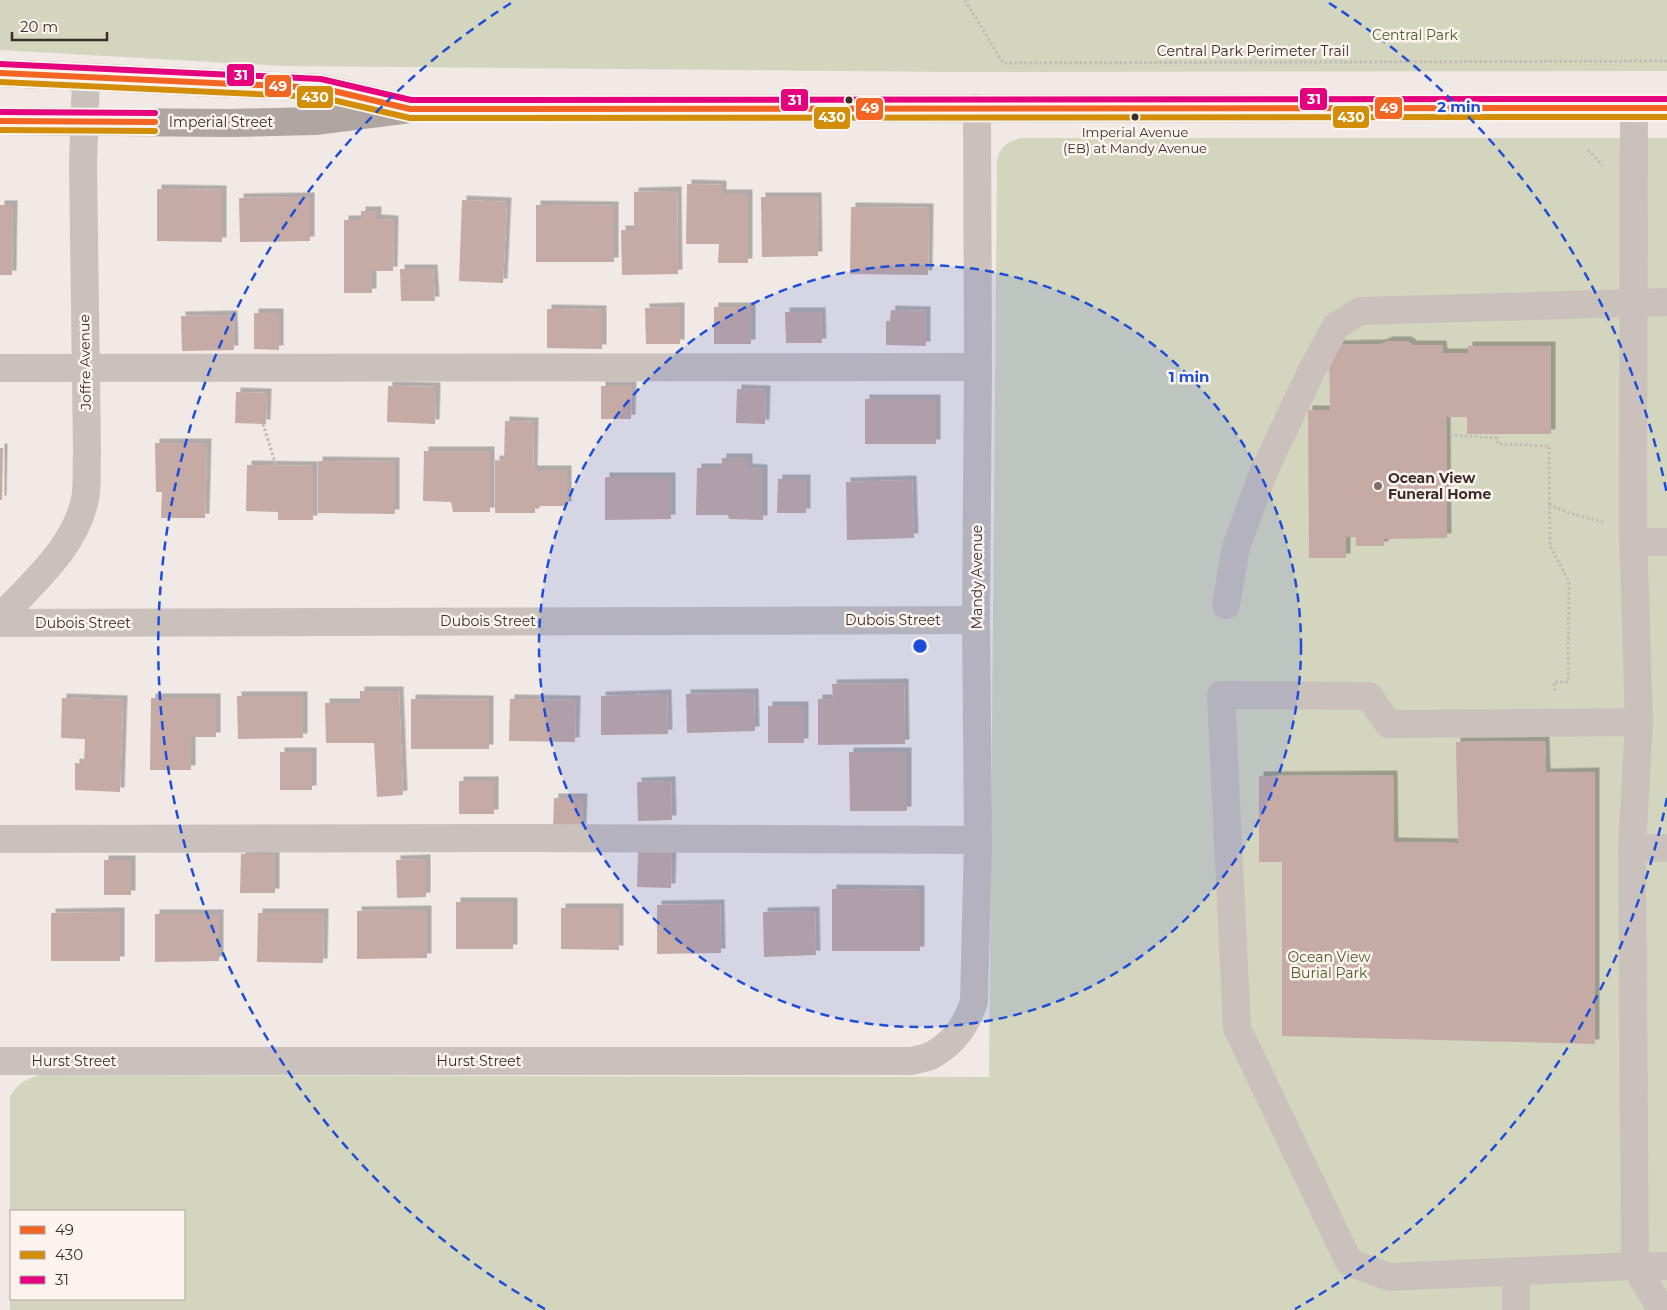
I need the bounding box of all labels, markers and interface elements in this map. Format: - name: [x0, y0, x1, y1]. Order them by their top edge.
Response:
- scale bar: [12, 10, 108, 42]
- text: 20 m: [20, 17, 58, 36]
- park label: Central Park: [1372, 26, 1459, 44]
- street label: Central Park Perimeter Trail: [1157, 42, 1349, 60]
- line badge: 31: [226, 63, 255, 87]
- text: 31: [233, 66, 248, 84]
- line badge: 49: [264, 74, 292, 98]
- text: 49: [269, 77, 287, 95]
- line badge: 430: [296, 85, 334, 109]
- line badge: 31: [1299, 87, 1328, 111]
- text: 430: [301, 88, 329, 106]
- line badge: 31: [780, 88, 809, 112]
- text: 31: [1306, 90, 1321, 108]
- text: 31: [787, 91, 802, 109]
- unlabelled marker: [844, 95, 854, 105]
- line badge: 49: [1374, 96, 1403, 120]
- line badge: 49: [855, 97, 884, 121]
- text: 2 min: [1437, 97, 1481, 116]
- text: 49: [861, 99, 879, 117]
- text: 49: [1380, 99, 1398, 117]
- line badge: 430: [1332, 105, 1370, 129]
- line badge: 430: [813, 106, 851, 130]
- text: 430: [818, 108, 846, 126]
- text: 430: [1337, 108, 1365, 126]
- marker: Imperial Avenue (EB) at Mandy Avenue: [1130, 112, 1140, 122]
- street label: Imperial Street: [169, 113, 273, 131]
- place label: Imperial Avenue (EB) at Mandy Avenue: [1063, 124, 1207, 156]
- street label: Joffre Avenue: [75, 314, 95, 411]
- text: 1 min: [1169, 367, 1209, 386]
- place label: Ocean View Funeral Home: [1388, 469, 1491, 503]
- marker: Ocean View Funeral Home: [1372, 480, 1384, 492]
- street label: Mandy Avenue: [968, 525, 986, 629]
- street label: Dubois Street: [845, 611, 941, 629]
- street label: Dubois Street: [440, 612, 536, 630]
- street label: Dubois Street: [35, 614, 131, 632]
- centre of rings: [911, 637, 929, 655]
- park label: Ocean View Burial Park: [1287, 948, 1371, 982]
- street label: Hurst Street: [32, 1052, 117, 1070]
- street label: Hurst Street: [437, 1052, 522, 1070]
- legend: [10, 1210, 185, 1300]
- text: 49: [55, 1220, 74, 1239]
- text: 430: [55, 1245, 83, 1264]
- text: 31: [55, 1270, 69, 1289]

